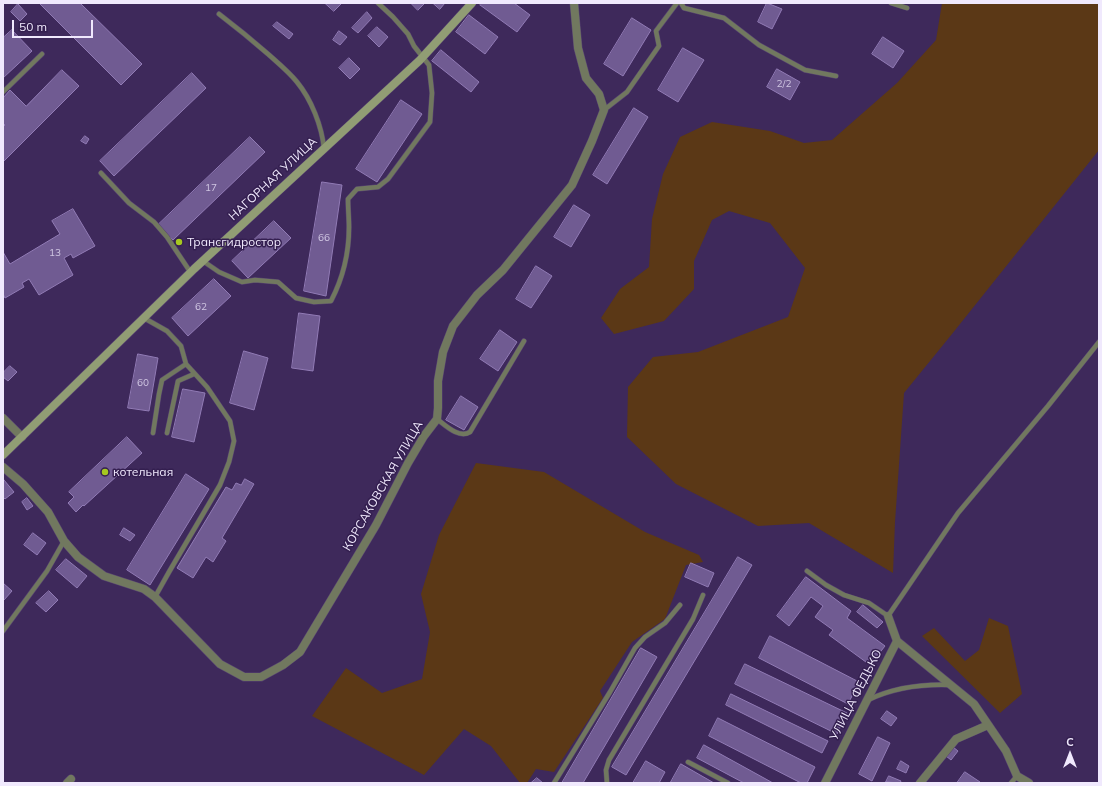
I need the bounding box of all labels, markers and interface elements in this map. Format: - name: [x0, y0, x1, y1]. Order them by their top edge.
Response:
- scale bar: [14, 12, 95, 38]
- text: 50 m: [19, 19, 47, 34]
- house number: 2/2: [777, 78, 791, 90]
- street label: НАГОРНАЯ УЛИЦА: [226, 134, 320, 224]
- house number: 17: [205, 182, 217, 194]
- house number: 66: [318, 232, 330, 244]
- place label: Трансгидростор: [187, 235, 281, 249]
- marker: Трансгидростор: [174, 237, 184, 247]
- house number: 13: [49, 247, 61, 259]
- house number: 62: [195, 301, 207, 313]
- house number: 60: [137, 377, 149, 389]
- street label: КОРСАКОВСКАЯ УЛИЦА: [340, 419, 426, 553]
- place label: котельная: [113, 465, 173, 479]
- marker: котельная: [100, 467, 110, 477]
- street label: УЛИЦА ФЕДЬКО: [827, 647, 885, 743]
- north arrow: [1050, 734, 1090, 774]
- text: С: [1066, 735, 1074, 749]

